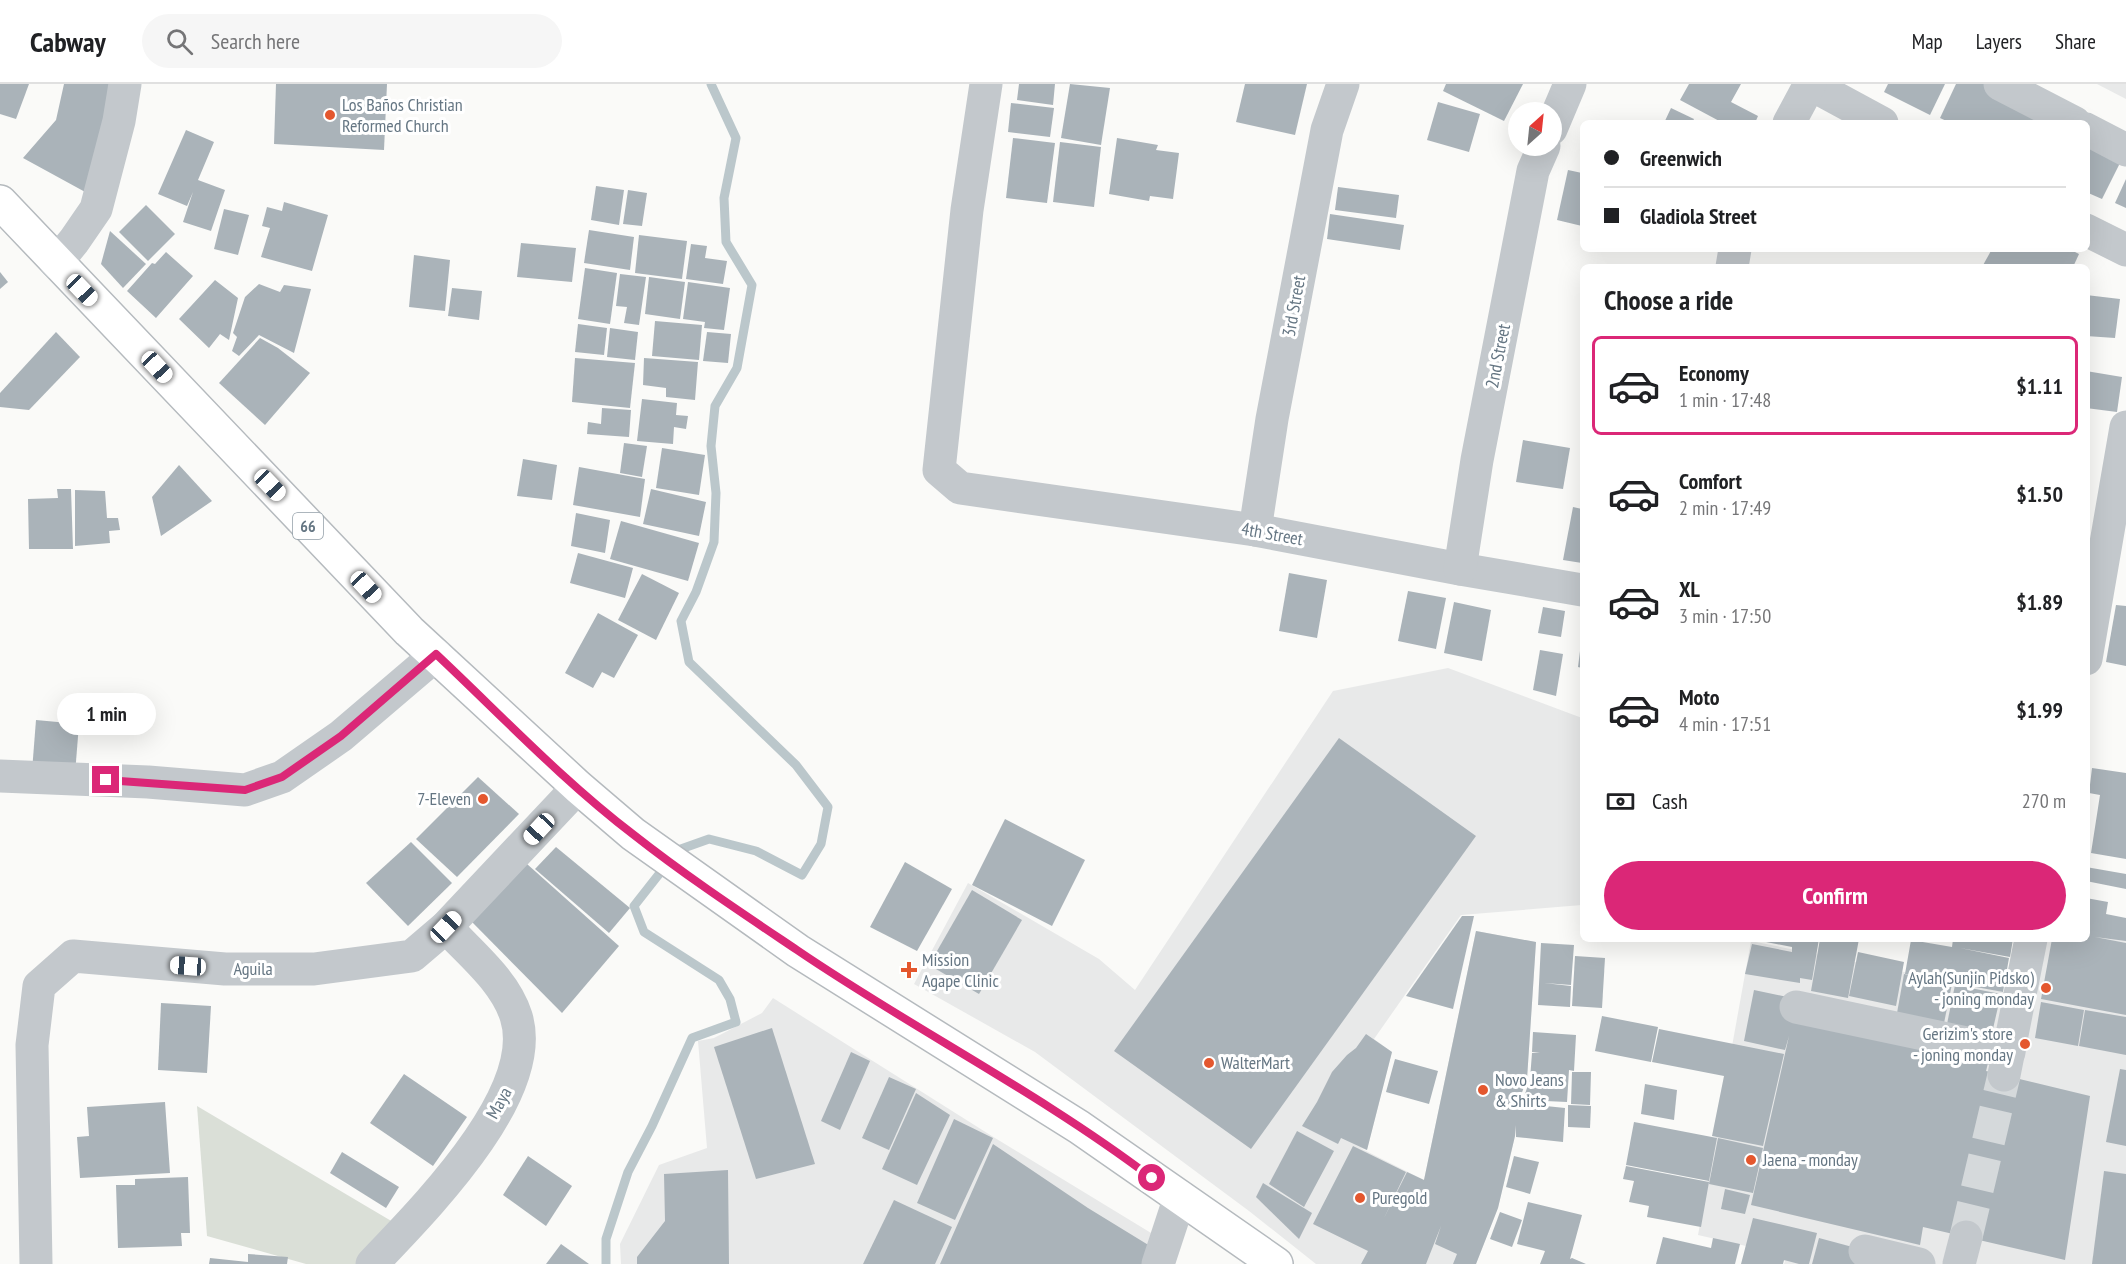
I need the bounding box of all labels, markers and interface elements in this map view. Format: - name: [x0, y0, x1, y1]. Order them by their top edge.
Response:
- search box: [142, 14, 562, 68]
- text: Cabway: [30, 23, 106, 60]
- icon: search: [163, 25, 196, 58]
- text: Search here: [211, 27, 300, 55]
- text: Map: [1912, 28, 1943, 55]
- text: Layers: [1976, 28, 2022, 55]
- text: Share: [2055, 28, 2096, 55]
- place label: Los Baños Christian Reformed Church: [342, 93, 463, 137]
- north arrow: [1508, 102, 1562, 156]
- map controls: [1508, 102, 1562, 156]
- marker: Los Baños Christian Reformed Church: [323, 108, 337, 122]
- text: Greenwich: [1640, 144, 1722, 172]
- text: Gladiola Street: [1640, 202, 1757, 230]
- car: [63, 271, 101, 309]
- street label: 3rd Street: [1277, 273, 1310, 338]
- text: Choose a ride: [1604, 283, 1733, 317]
- street label: 2nd Street: [1480, 322, 1515, 390]
- car: [138, 348, 176, 386]
- icon: car: [1607, 359, 1661, 413]
- text: Economy: [1679, 359, 1749, 387]
- text: $1.11: [2016, 372, 2063, 400]
- text: 1 min · 17:48: [1679, 387, 1771, 413]
- car: [251, 466, 289, 504]
- icon: car: [1607, 467, 1661, 521]
- text: Comfort: [1679, 467, 1742, 495]
- text: $1.50: [2016, 480, 2063, 508]
- text: 2 min · 17:49: [1679, 495, 1771, 521]
- road number: 66: [293, 513, 323, 539]
- street label: 4th Street: [1240, 517, 1305, 550]
- car: [347, 568, 385, 606]
- icon: car: [1607, 575, 1661, 629]
- text: XL: [1679, 575, 1700, 603]
- text: $1.89: [2016, 588, 2063, 616]
- text: 3 min · 17:50: [1679, 603, 1771, 629]
- icon: car: [1607, 683, 1661, 737]
- text: Moto: [1679, 683, 1720, 711]
- callout: 1 min: [57, 693, 156, 735]
- text: $1.99: [2016, 696, 2063, 724]
- text: 1 min: [86, 701, 127, 727]
- text: 4 min · 17:51: [1679, 711, 1771, 737]
- route end: [92, 766, 119, 793]
- icon: cash: [1604, 785, 1637, 818]
- place label: 7-Eleven: [417, 787, 471, 810]
- text: Cash: [1652, 787, 1688, 815]
- text: 270 m: [2022, 788, 2066, 814]
- marker: 7-Eleven: [476, 792, 490, 806]
- car: [520, 810, 558, 848]
- button: Confirm: [1604, 861, 2066, 930]
- car: [427, 908, 465, 946]
- place label: Mission Agape Clinic: [922, 948, 1000, 992]
- car: [169, 956, 207, 976]
- street label: Aguila: [233, 957, 273, 980]
- marker: Mission Agape Clinic: [900, 961, 918, 979]
- place label: Aylah(Sunjin Pidsko) - joning monday: [1908, 966, 2035, 1010]
- marker: Aylah(Sunjin Pidsko) - joning monday: [2039, 981, 2053, 995]
- place label: Gerizim's store - joning monday: [1913, 1022, 2013, 1066]
- marker: Gerizim's store - joning monday: [2018, 1037, 2032, 1051]
- place label: WalterMart: [1221, 1051, 1290, 1074]
- marker: WalterMart: [1202, 1056, 1216, 1070]
- place label: Novo Jeans & Shirts: [1495, 1068, 1564, 1112]
- street label: Maya: [481, 1083, 517, 1123]
- marker: Novo Jeans & Shirts: [1476, 1083, 1490, 1097]
- place label: Jaena - monday: [1762, 1148, 1858, 1171]
- marker: Jaena - monday: [1744, 1153, 1758, 1167]
- route start: [1138, 1164, 1165, 1191]
- place label: Puregold: [1372, 1186, 1427, 1209]
- marker: Puregold: [1353, 1191, 1367, 1205]

